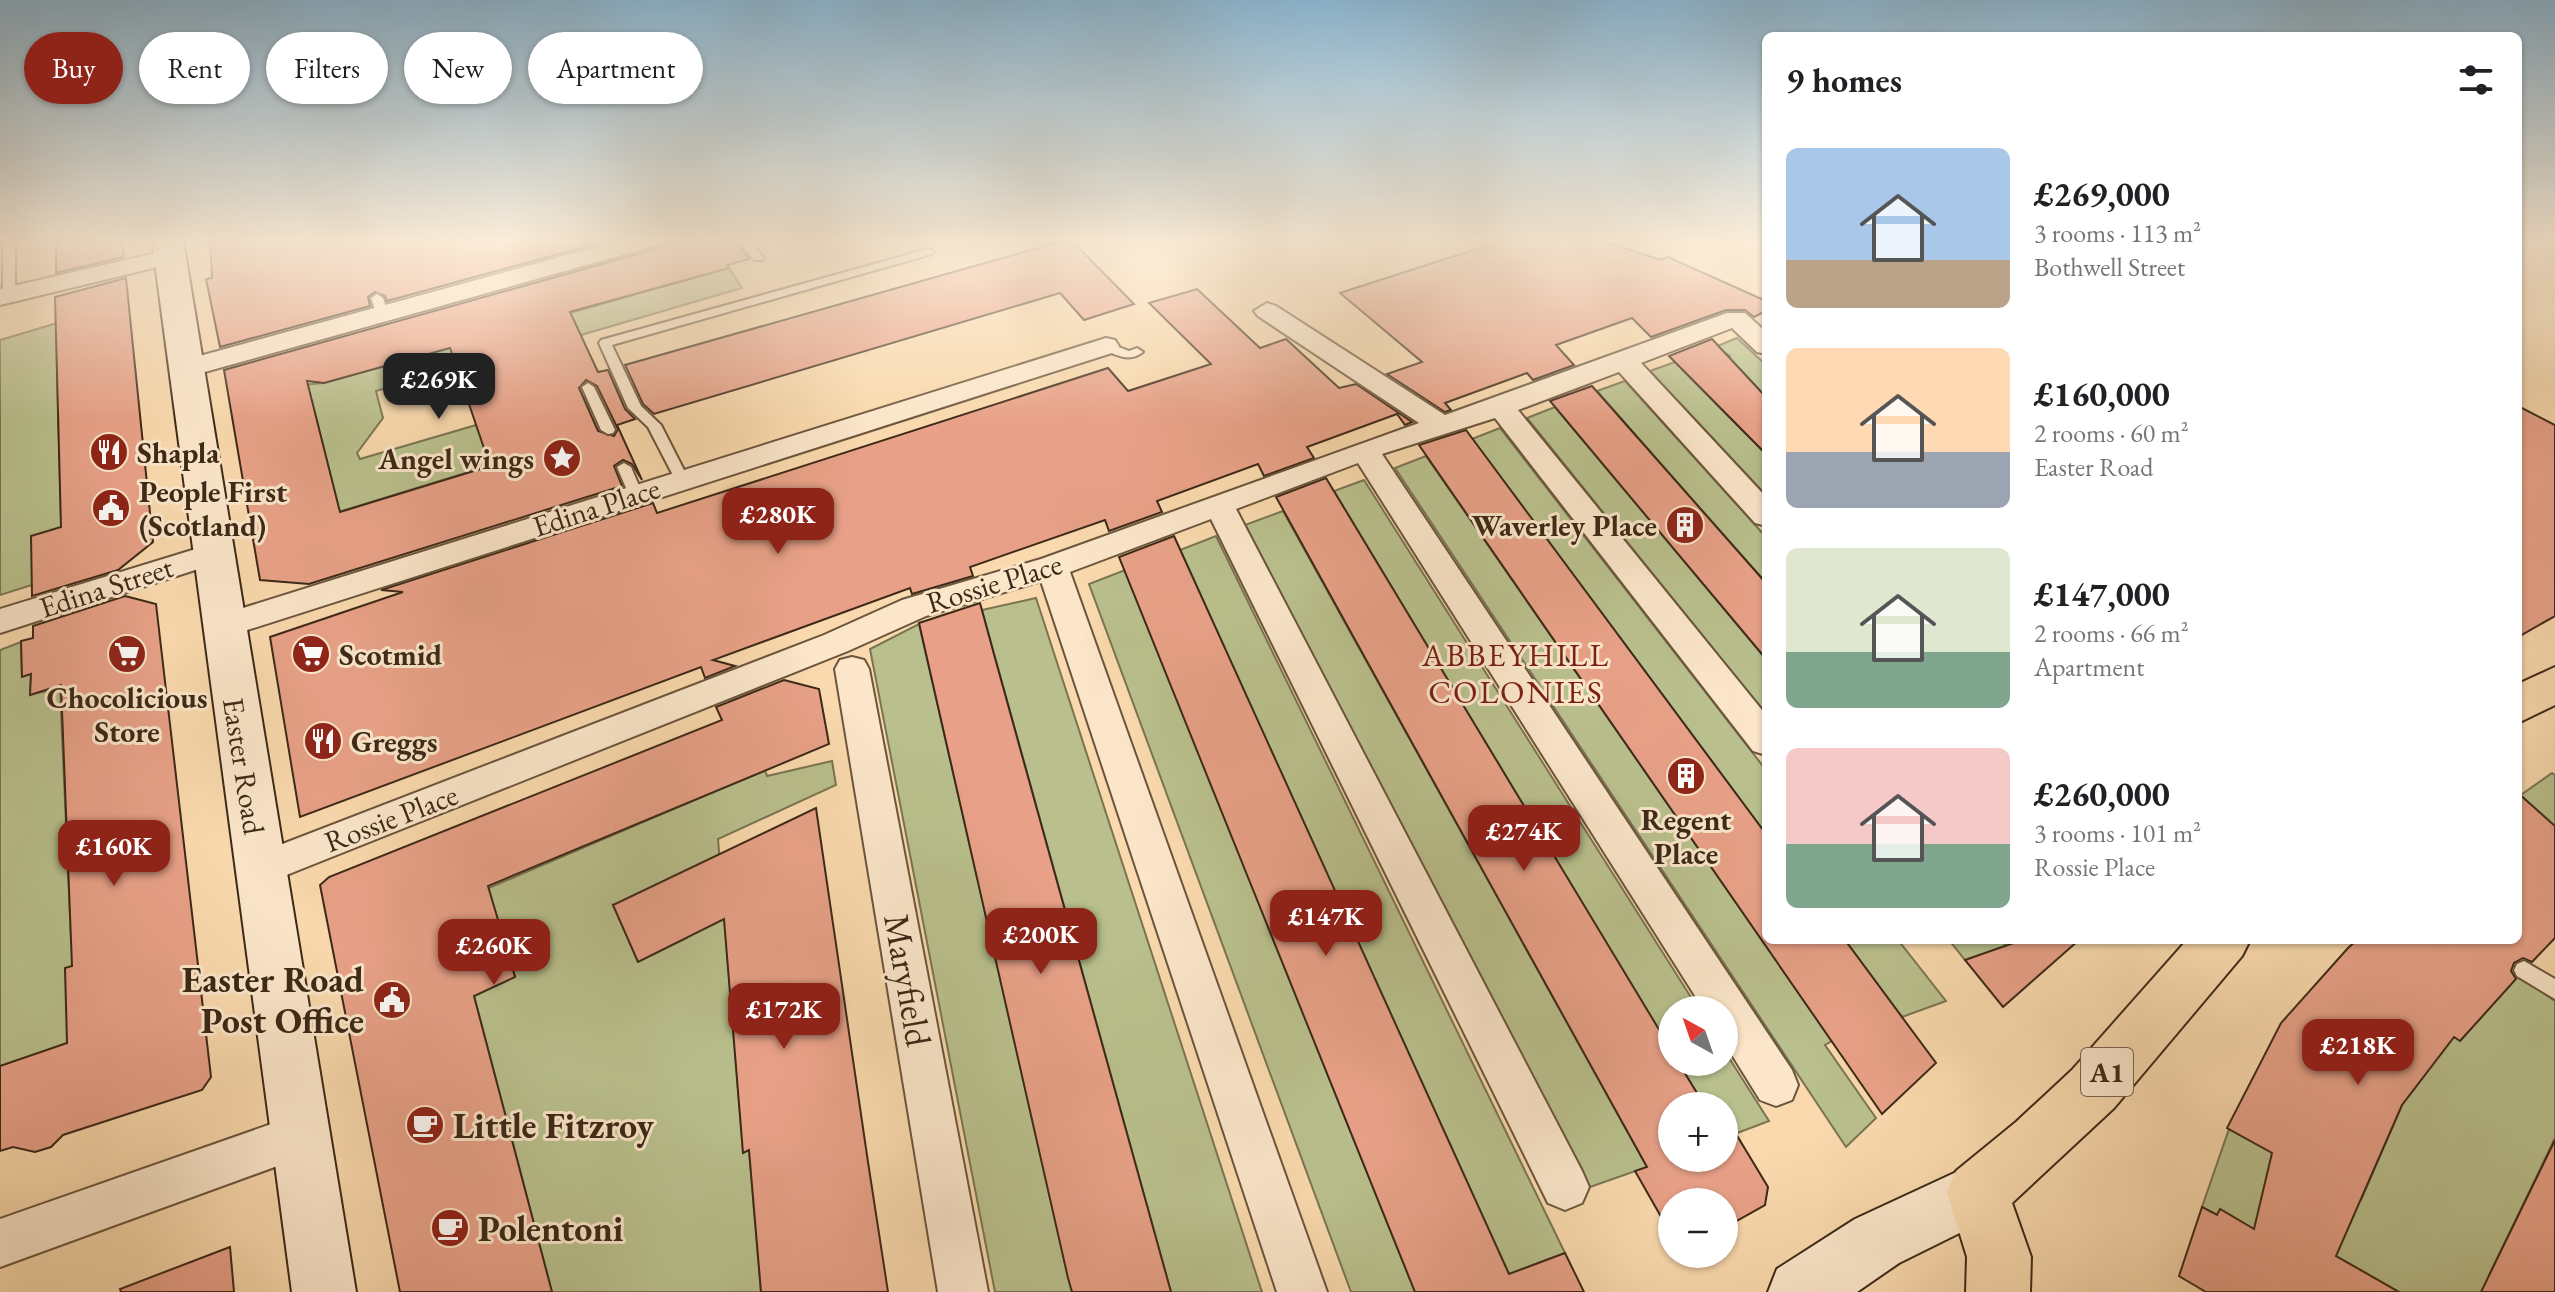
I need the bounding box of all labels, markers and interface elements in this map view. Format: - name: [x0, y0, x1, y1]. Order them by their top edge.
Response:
- chip: Buy: [24, 32, 123, 104]
- chip: Rent: [139, 32, 250, 104]
- chip: Filters: [266, 32, 388, 104]
- chip: New: [404, 32, 512, 104]
- chip: Apartment: [528, 32, 703, 104]
- text: 9 homes: [1786, 58, 1902, 102]
- icon: filters: [2454, 58, 2498, 102]
- text: £269,000: [2034, 172, 2170, 216]
- icon: home: [1850, 180, 1946, 276]
- text: 3 rooms · 113 m²: [2034, 216, 2201, 250]
- text: Bothwell Street: [2034, 250, 2185, 284]
- pin: £269K: [383, 353, 495, 421]
- text: £269K: [401, 362, 477, 396]
- text: £160,000: [2034, 372, 2170, 416]
- icon: home: [1850, 380, 1946, 476]
- text: 2 rooms · 60 m²: [2034, 416, 2189, 450]
- restaurant icon: Shapla: [88, 431, 130, 473]
- place label: Shapla: [137, 433, 220, 472]
- place icon: Angel wings: [541, 437, 583, 479]
- place label: Angel wings: [377, 439, 534, 478]
- text: Easter Road: [2034, 450, 2153, 484]
- street label: Edina Place: [527, 468, 665, 546]
- place label: People First (Scotland): [139, 472, 288, 545]
- public building icon: People First (Scotland): [90, 487, 132, 529]
- pin: £280K: [722, 488, 834, 556]
- text: £280K: [740, 497, 816, 531]
- building icon: Waverley Place: [1664, 504, 1706, 546]
- place label: Waverley Place: [1472, 506, 1657, 545]
- street label: Rossie Place: [921, 544, 1067, 622]
- street label: Edina Street: [34, 547, 178, 627]
- text: £147,000: [2034, 572, 2170, 616]
- icon: home: [1850, 580, 1946, 676]
- text: 2 rooms · 66 m²: [2034, 616, 2189, 650]
- supermarket icon: Chocolicious Store: [106, 633, 148, 675]
- supermarket icon: Scotmid: [290, 633, 332, 675]
- district label: ABBEYHILL COLONIES: [1421, 634, 1610, 713]
- place label: Scotmid: [339, 635, 443, 674]
- text: Apartment: [2034, 650, 2144, 684]
- place label: Chocolicious Store: [47, 678, 208, 751]
- street label: Easter Road: [214, 695, 274, 838]
- restaurant icon: Greggs: [302, 720, 344, 762]
- place label: Greggs: [351, 722, 438, 761]
- building icon: Regent Place: [1665, 755, 1707, 797]
- text: £260,000: [2034, 772, 2170, 816]
- street label: Rossie Place: [319, 775, 463, 861]
- icon: home: [1850, 780, 1946, 876]
- place label: Regent Place: [1641, 800, 1732, 873]
- pin: £274K: [1468, 805, 1580, 873]
- text: £274K: [1486, 814, 1562, 848]
- text: 3 rooms · 101 m²: [2034, 816, 2201, 850]
- pin: £160K: [58, 820, 170, 888]
- text: £160K: [76, 829, 152, 863]
- text: Rossie Place: [2034, 850, 2155, 884]
- pin: £147K: [1270, 890, 1382, 958]
- text: £147K: [1288, 899, 1364, 933]
- pin: £200K: [985, 908, 1097, 976]
- street label: Maryfield: [873, 910, 943, 1051]
- text: £200K: [1003, 917, 1079, 951]
- pin: £260K: [438, 919, 550, 987]
- text: £260K: [456, 928, 532, 962]
- place label: Easter Road Post Office: [182, 956, 364, 1044]
- public building icon: Easter Road Post Office: [371, 979, 413, 1021]
- pin: £172K: [728, 983, 840, 1051]
- text: £172K: [746, 992, 822, 1026]
- north arrow: [1658, 996, 1738, 1076]
- map controls: [1658, 996, 1738, 1268]
- pin: £218K: [2302, 1019, 2414, 1087]
- text: £218K: [2320, 1028, 2396, 1062]
- road number: A1: [2081, 1048, 2133, 1096]
- button: +: [1658, 1092, 1738, 1172]
- place label: Little Fitzroy: [453, 1102, 654, 1149]
- cafe icon: Little Fitzroy: [404, 1104, 446, 1146]
- button: −: [1658, 1188, 1738, 1268]
- place label: Polentoni: [478, 1205, 624, 1252]
- cafe icon: Polentoni: [429, 1207, 471, 1249]

